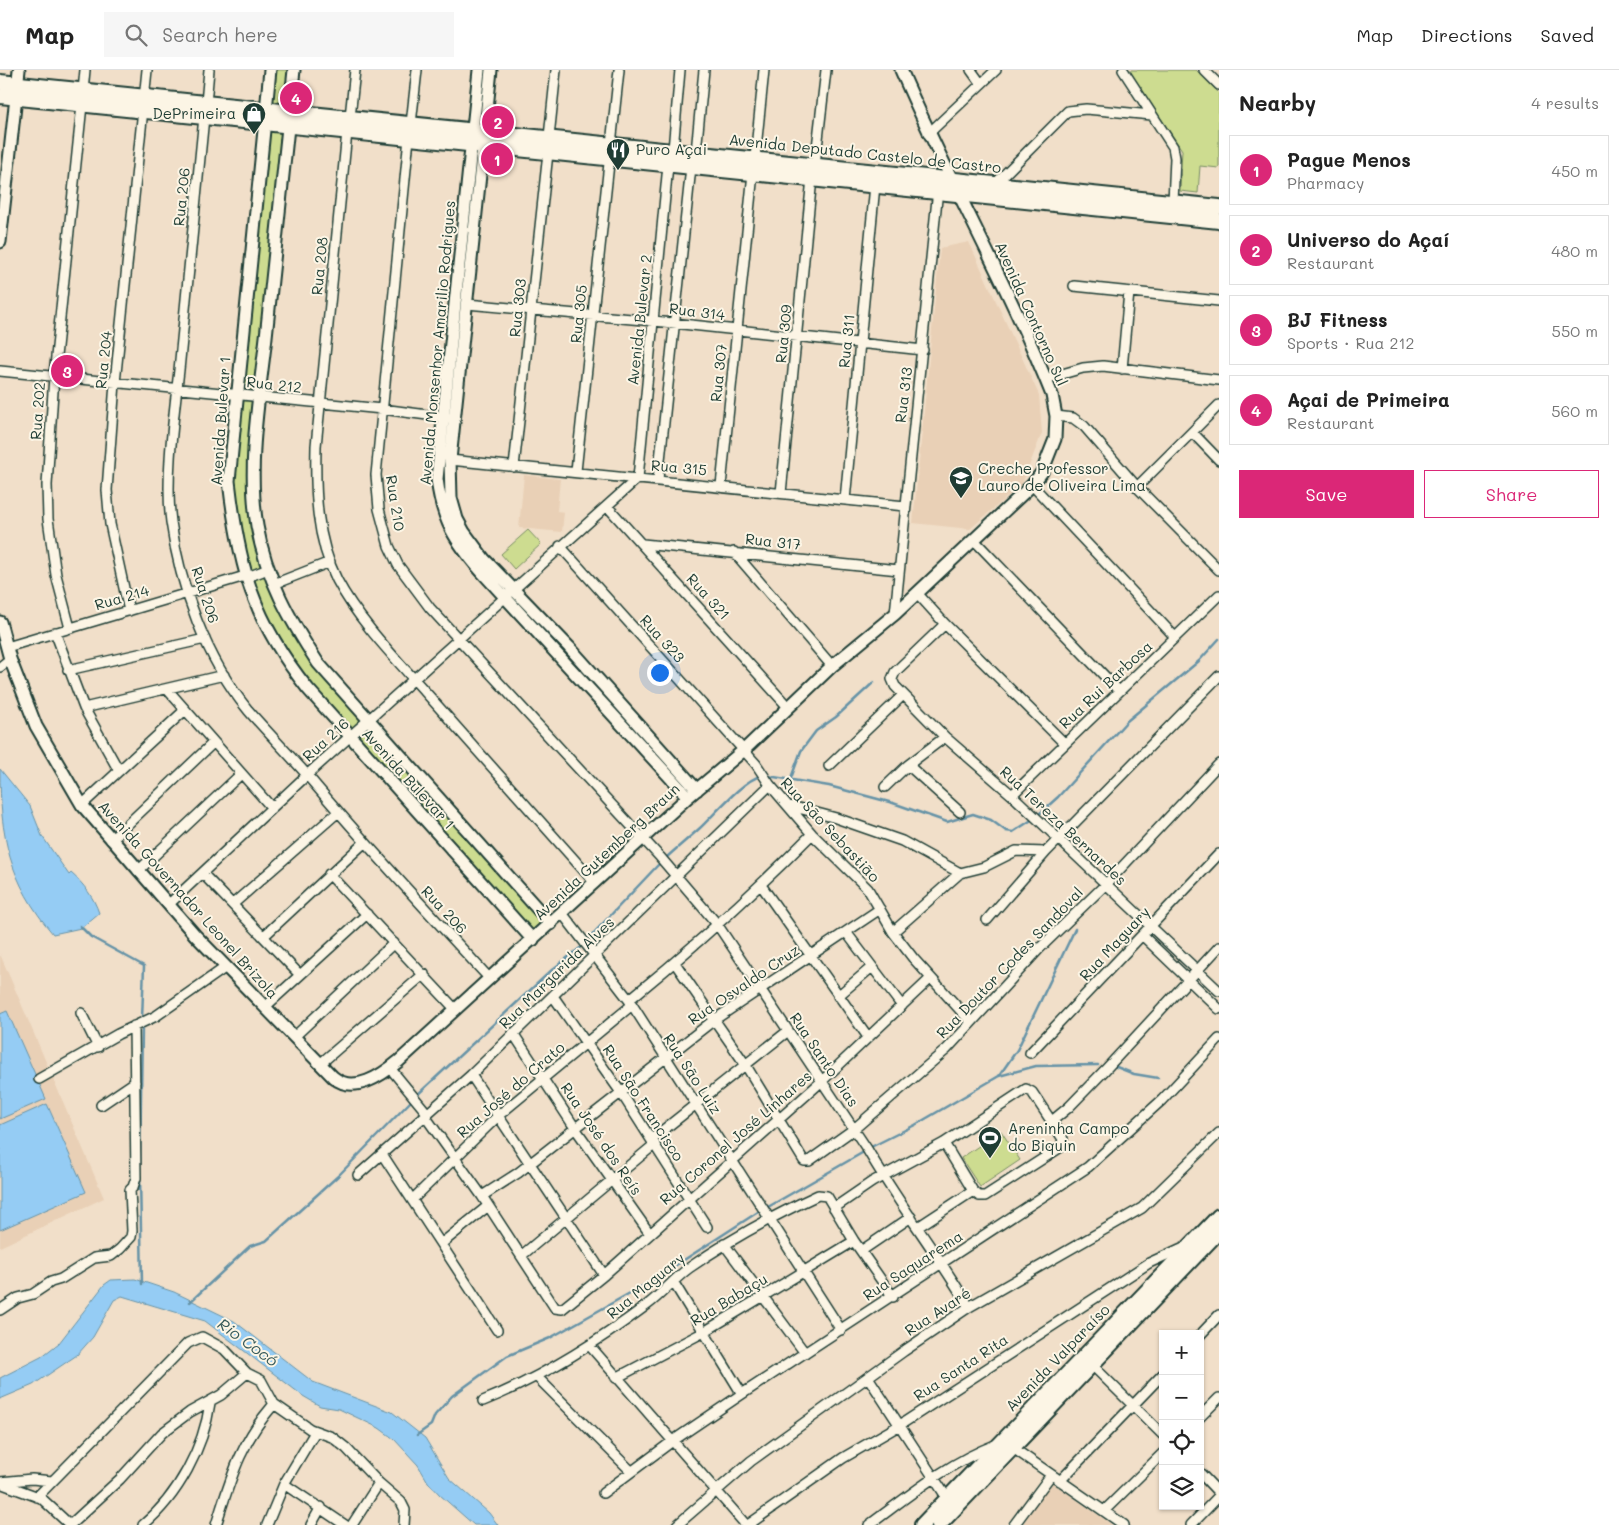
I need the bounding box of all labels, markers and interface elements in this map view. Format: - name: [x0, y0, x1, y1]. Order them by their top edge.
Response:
- search box: [104, 12, 454, 57]
- text: Map: [25, 19, 74, 50]
- icon: search: [122, 21, 150, 49]
- text: Search here: [162, 22, 278, 47]
- text: Map: [1356, 23, 1393, 47]
- text: Directions: [1421, 23, 1513, 47]
- text: Saved: [1541, 23, 1594, 47]
- pin: 4: [280, 79, 312, 117]
- text: Nearby: [1239, 89, 1316, 116]
- text: 4 results: [1531, 92, 1599, 113]
- shop icon: DePrimeira: [241, 101, 267, 135]
- place label: DePrimeira: [152, 103, 236, 123]
- pin: 2: [482, 103, 514, 141]
- street label: Avenida Deputado Castelo de Castro: [728, 129, 1002, 177]
- restaurant icon: Puro Açai: [605, 137, 631, 171]
- place label: Puro Açai: [636, 139, 707, 159]
- pin: 1: [481, 140, 513, 178]
- text: Pague Menos: [1287, 147, 1411, 172]
- text: 1: [1252, 160, 1260, 181]
- text: 450 m: [1552, 160, 1598, 181]
- street label: Rua 206: [168, 167, 194, 227]
- text: Pharmacy: [1287, 172, 1364, 193]
- street label: Avenida Monsenhor Amarilio Rodrigues: [415, 200, 459, 486]
- text: Universo do Açaí: [1287, 227, 1450, 252]
- street label: Rua 208: [306, 236, 332, 296]
- street label: Avenida Contorno Sul: [991, 238, 1073, 389]
- text: 2: [1252, 240, 1260, 261]
- text: 480 m: [1551, 240, 1598, 261]
- text: Restaurant: [1287, 252, 1375, 273]
- street label: Avenida Bulevar 2: [622, 254, 656, 386]
- street label: Rua 303: [504, 277, 530, 338]
- street label: Rua 305: [565, 284, 591, 344]
- street label: Rua 314: [668, 298, 726, 324]
- street label: Rua 309: [770, 303, 796, 364]
- text: BJ Fitness: [1287, 307, 1388, 332]
- street label: Rua 311: [833, 313, 859, 369]
- text: 3: [1251, 320, 1261, 341]
- text: 550 m: [1552, 320, 1598, 341]
- street label: Rua 204: [90, 330, 116, 390]
- text: Sports · Rua 212: [1287, 332, 1415, 353]
- street label: Rua 307: [705, 343, 731, 403]
- pin: 3: [51, 352, 83, 390]
- street label: Avenida Bulevar 1: [206, 356, 234, 486]
- street label: Rua 313: [890, 366, 916, 424]
- street label: Rua 212: [246, 371, 303, 397]
- street label: Rua 202: [25, 381, 49, 441]
- text: Açai de Primeira: [1287, 387, 1450, 412]
- text: 4: [1251, 400, 1261, 421]
- text: 560 m: [1551, 400, 1598, 421]
- text: Restaurant: [1287, 412, 1375, 433]
- street label: Rua 315: [650, 455, 708, 479]
- place label: Creche Professor Lauro de Oliveira Lima: [978, 458, 1146, 495]
- school or university icon: Creche Professor Lauro de Oliveira Lima: [948, 465, 974, 499]
- button: Save: [1239, 470, 1414, 518]
- button: Share: [1424, 470, 1599, 518]
- street label: Rua 210: [382, 473, 410, 532]
- street label: Rua 317: [744, 528, 802, 554]
- street label: Rua 206: [187, 564, 225, 626]
- street label: Rua 321: [683, 569, 735, 624]
- street label: Rua 214: [92, 580, 151, 614]
- street label: Rua 323: [636, 610, 690, 667]
- street label: Rua Rui Barbosa: [1054, 636, 1156, 733]
- your location: [647, 660, 673, 686]
- street label: Rua 216: [298, 713, 353, 765]
- street label: Avenida Bulevar 1: [358, 724, 460, 833]
- street label: Rua Tereza Bernardes: [996, 761, 1131, 889]
- street label: Rua São Sebastião: [777, 772, 885, 886]
- street label: Avenida Gutemberg Braun: [529, 778, 683, 924]
- street label: Avenida Governador Leonel Brizola: [94, 796, 283, 1003]
- street label: Rua 206: [417, 881, 472, 938]
- street label: Rua Doutor Codes Sandoval: [931, 882, 1087, 1042]
- street label: Rua Maguary: [1075, 902, 1154, 985]
- street label: Rua Margarida Alves: [494, 912, 618, 1033]
- street label: Rua Osvaldo Cruz: [684, 939, 803, 1029]
- street label: Rua Santo Dias: [786, 1008, 864, 1111]
- street label: Rua São Luiz: [659, 1029, 726, 1118]
- street label: Rua José do Crato: [452, 1037, 569, 1142]
- street label: Rua São Francisco: [599, 1040, 689, 1165]
- street label: Rua Coronel José Linhares: [655, 1066, 816, 1209]
- street label: Rua José dos Reís: [557, 1078, 647, 1199]
- place label: Areninha Campo do Biquin: [1008, 1118, 1129, 1155]
- sports icon: Areninha Campo do Biquin: [977, 1125, 1003, 1159]
- street label: Rua Saquarema: [859, 1225, 966, 1305]
- street label: Rua Maguary: [602, 1247, 689, 1323]
- street label: Rua Babaçu: [686, 1268, 771, 1330]
- street label: Rua Avaré: [901, 1282, 974, 1340]
- street label: Avenida Valparaíso: [1001, 1299, 1114, 1415]
- water label: Rio Cocó: [214, 1313, 283, 1371]
- street label: Rua Santa Rita: [909, 1329, 1012, 1405]
- map controls: [1159, 1330, 1204, 1510]
- button: +: [1159, 1330, 1204, 1375]
- button: −: [1159, 1375, 1204, 1420]
- button: locate: [1159, 1420, 1204, 1465]
- button: layers: [1159, 1465, 1204, 1510]

